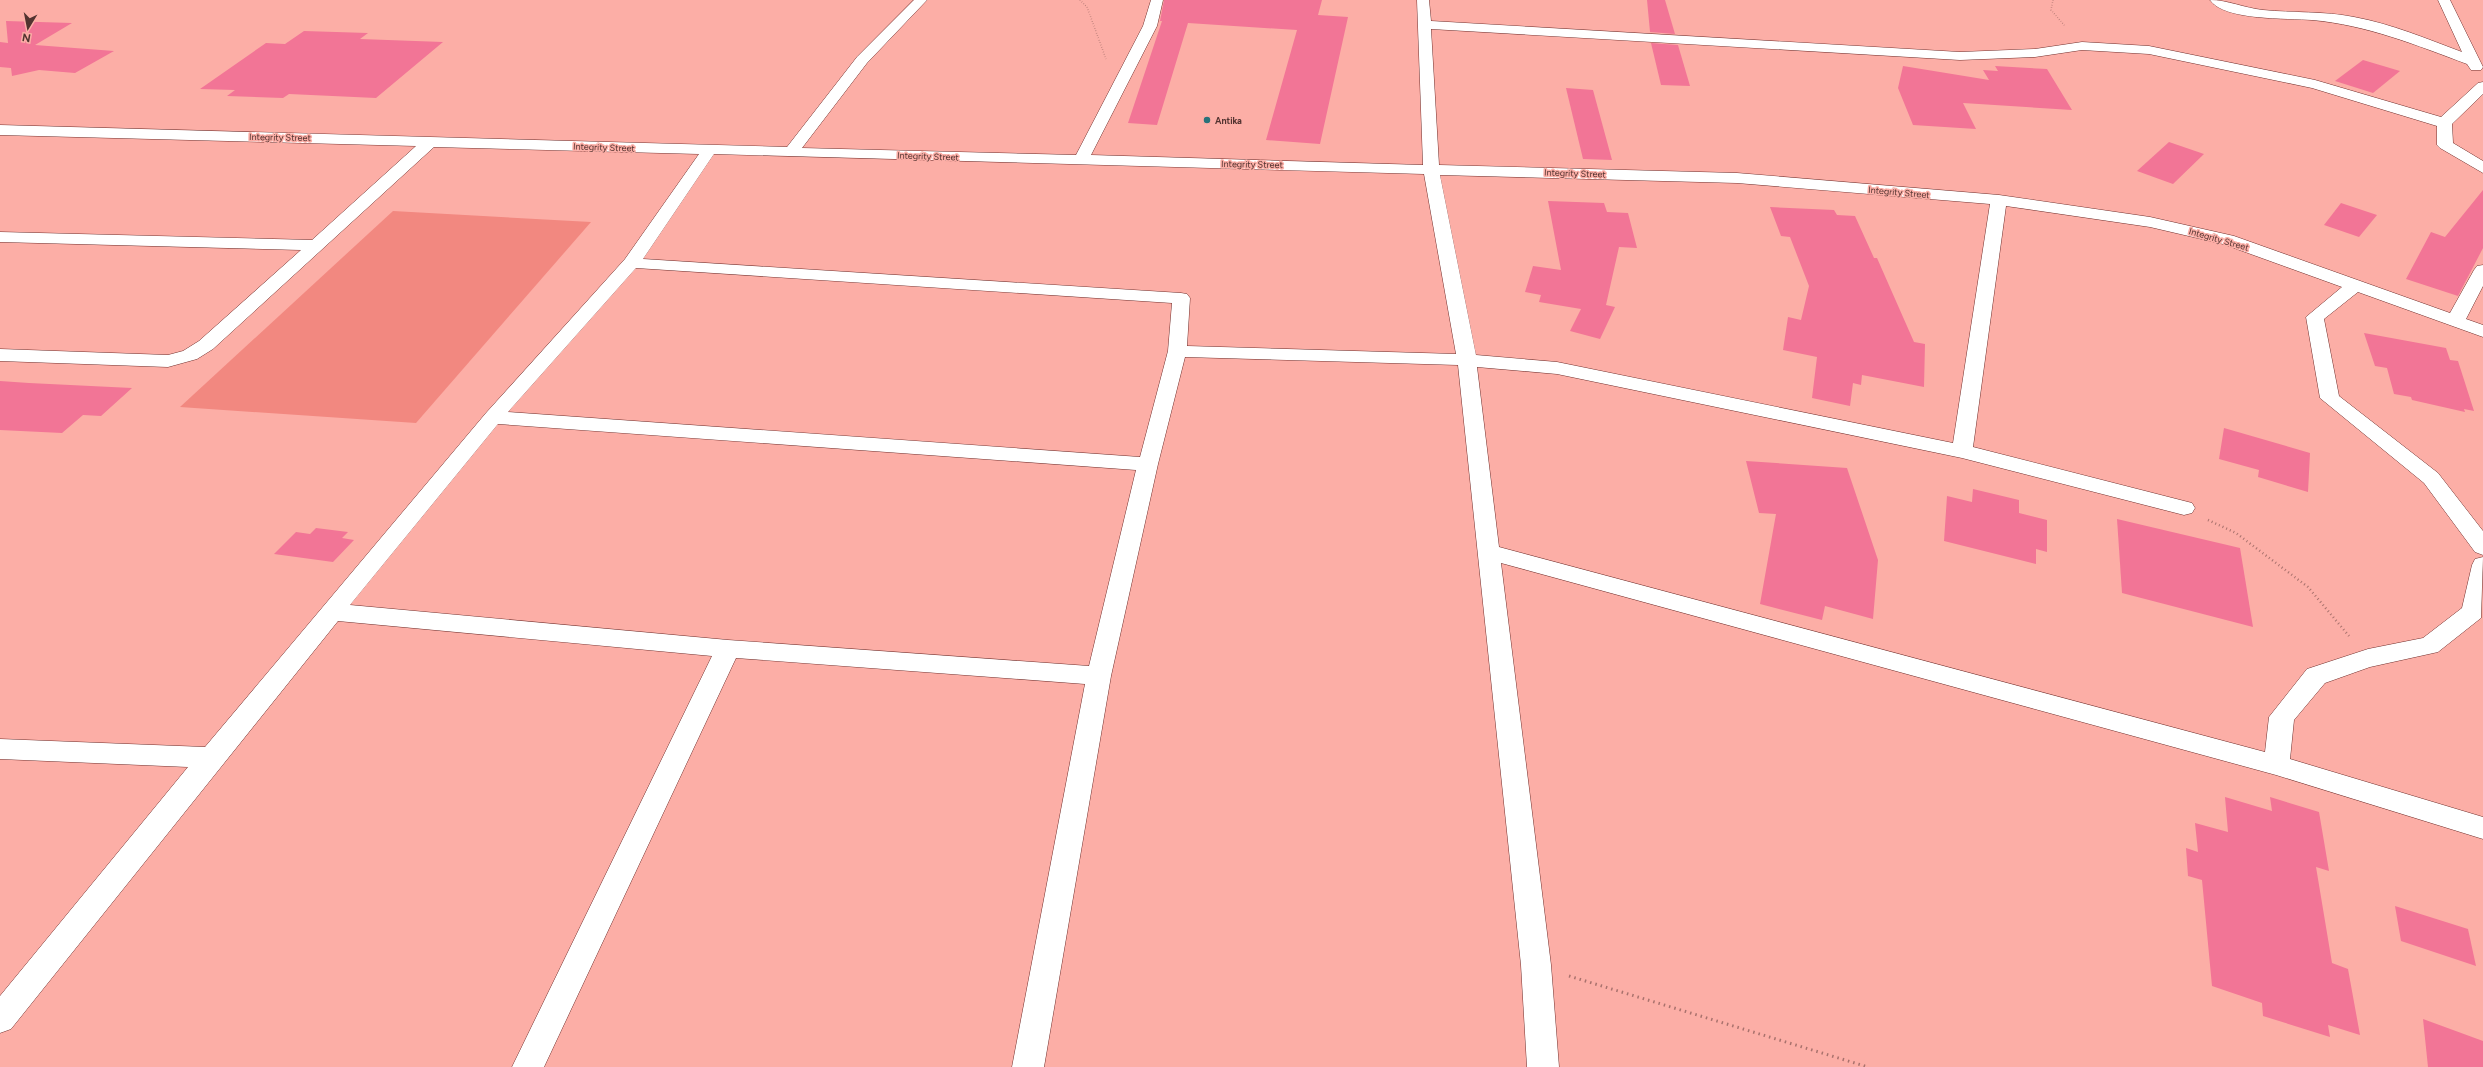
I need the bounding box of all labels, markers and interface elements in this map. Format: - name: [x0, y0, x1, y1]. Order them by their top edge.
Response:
- north arrow: [8, 8, 48, 48]
- text: N: [21, 30, 32, 44]
- marker: Antika: [1202, 115, 1212, 125]
- place label: Antika: [1215, 115, 1242, 126]
- street label: Integrity Street: [249, 131, 312, 143]
- street label: Integrity Street: [573, 140, 636, 154]
- street label: Integrity Street: [897, 149, 960, 163]
- street label: Integrity Street: [1221, 158, 1284, 170]
- street label: Integrity Street: [1544, 166, 1607, 180]
- street label: Integrity Street: [1868, 184, 1931, 200]
- street label: Integrity Street: [2188, 225, 2251, 253]

